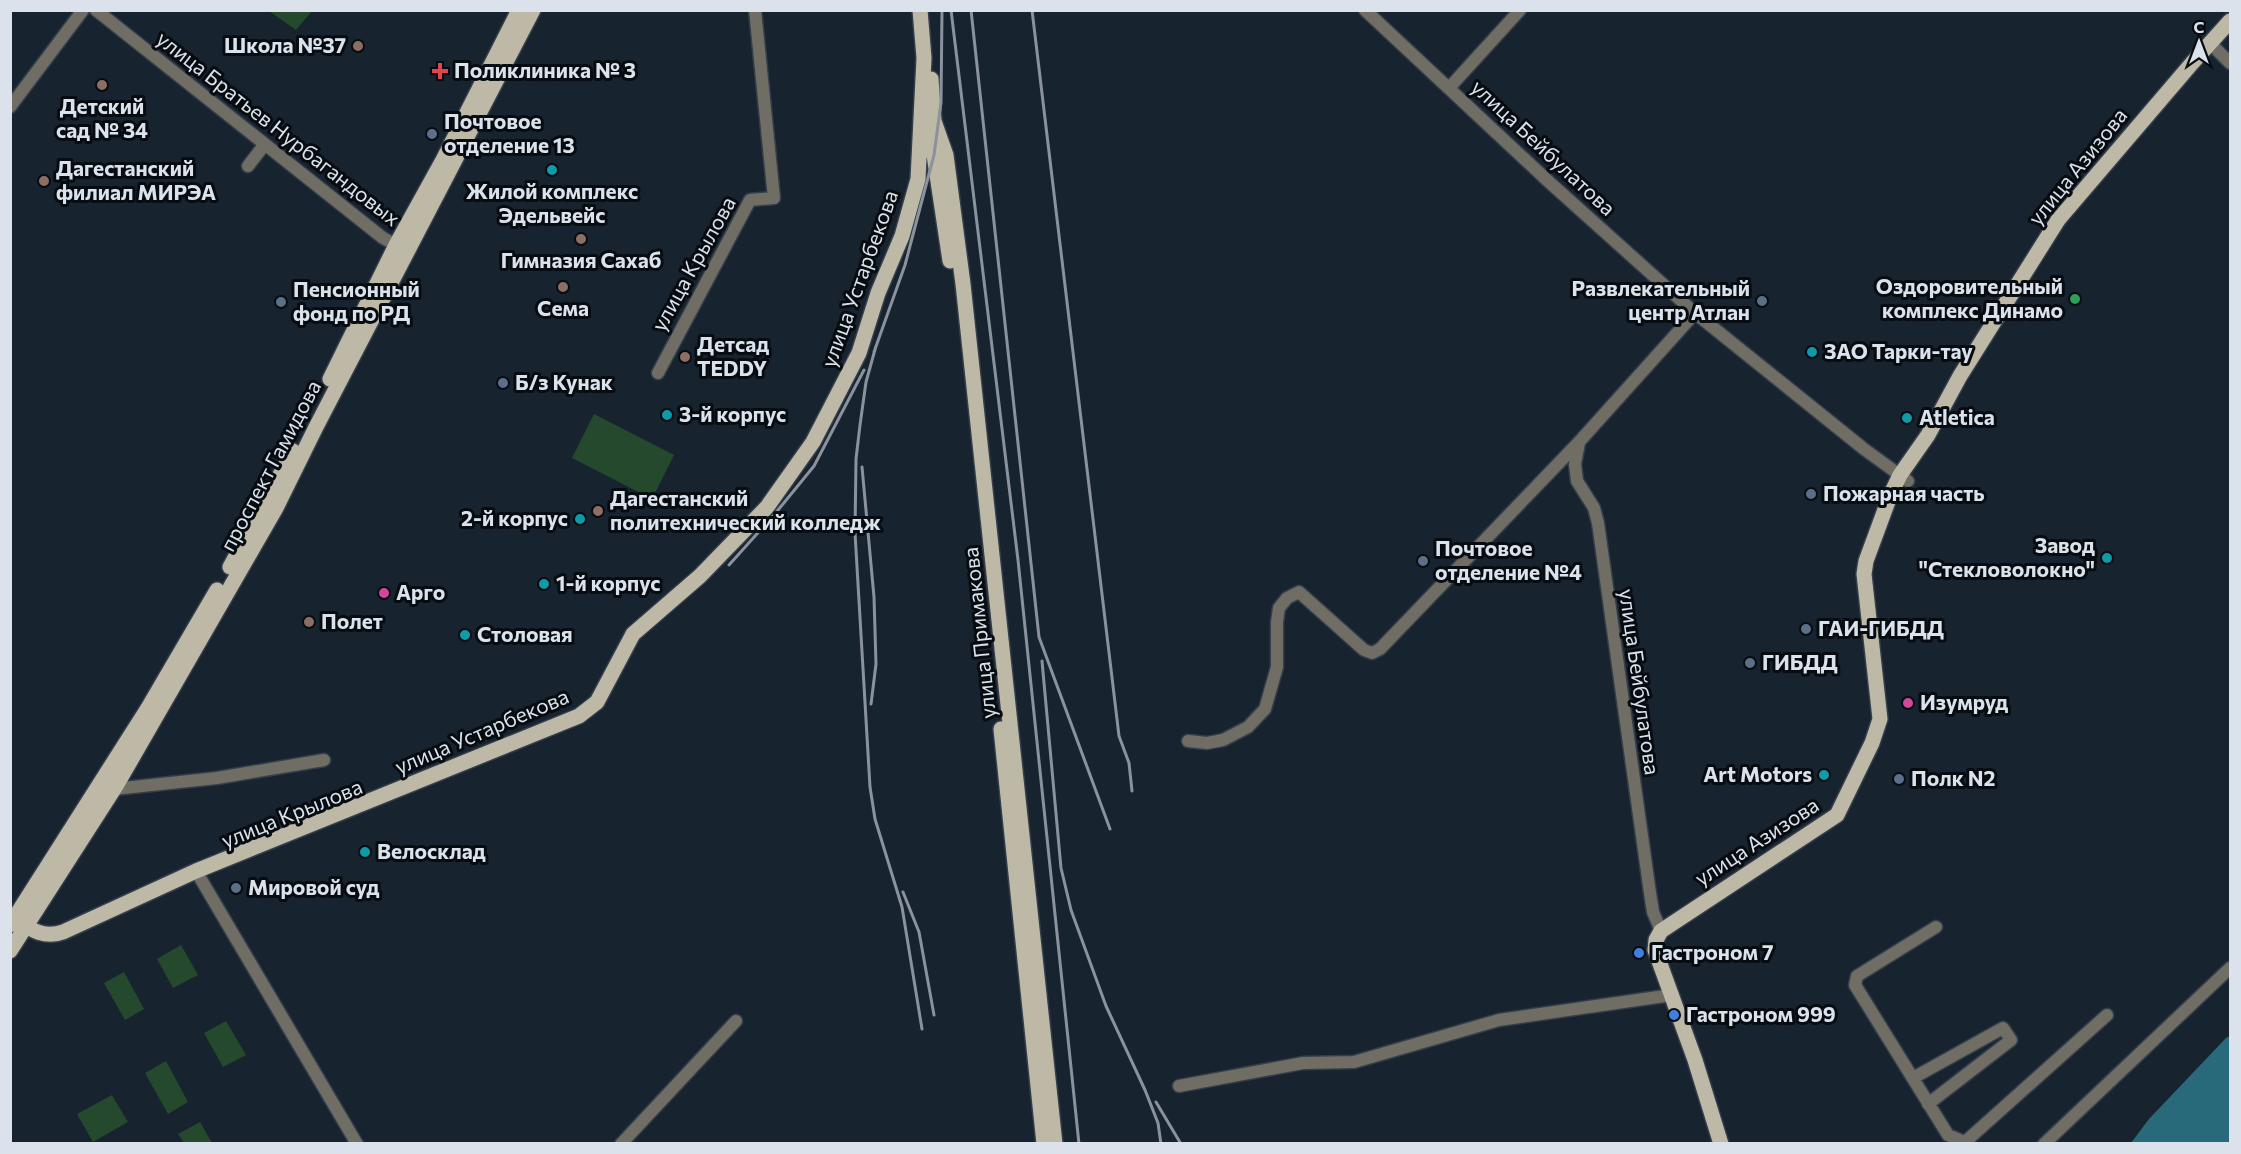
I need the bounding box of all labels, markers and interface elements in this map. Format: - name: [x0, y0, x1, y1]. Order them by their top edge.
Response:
- north arrow: [2169, 12, 2229, 72]
- text: С: [2194, 17, 2205, 36]
- street label: улица Братьев Нурбагандовых: [152, 25, 405, 231]
- place label: Школа №37: [224, 32, 346, 57]
- marker: Школа №37: [351, 39, 365, 53]
- place label: Поликлиника № 3: [454, 57, 636, 82]
- marker: Поликлиника № 3: [431, 62, 449, 80]
- street label: улица Бейбулатова: [1467, 74, 1621, 220]
- marker: Детский сад № 34: [95, 78, 109, 92]
- place label: Детский сад № 34: [56, 93, 148, 142]
- street label: улица Азизова: [2022, 103, 2132, 229]
- place label: Почтовое отделение 13: [444, 108, 575, 157]
- marker: Почтовое отделение 13: [425, 127, 439, 141]
- place label: Дагестанский филиал МИРЭА: [56, 155, 216, 204]
- marker: Жилой комплекс Эдельвейс: [545, 163, 559, 177]
- marker: Дагестанский филиал МИРЭА: [37, 174, 51, 188]
- place label: Жилой комплекс Эдельвейс: [466, 178, 638, 227]
- street label: улица Устарбекова: [815, 187, 902, 370]
- street label: улица Крылова: [645, 192, 740, 335]
- marker: Гимназия Сахаб: [574, 232, 588, 246]
- place label: Гимназия Сахаб: [501, 247, 661, 272]
- place label: Оздоровительный комплекс Динамо: [1876, 273, 2063, 322]
- place label: Развлекательный центр Атлан: [1571, 275, 1750, 324]
- place label: Пенсионный фонд по РД: [293, 276, 420, 325]
- marker: Сема: [556, 280, 570, 294]
- marker: Оздоровительный комплекс Динамо: [2068, 292, 2082, 306]
- marker: Развлекательный центр Атлан: [1755, 294, 1769, 308]
- marker: Пенсионный фонд по РД: [274, 295, 288, 309]
- place label: Сема: [537, 295, 589, 320]
- place label: Детсад TEDDY: [697, 331, 769, 380]
- place label: ЗАО Тарки-тау: [1824, 338, 1973, 363]
- marker: ЗАО Тарки-тау: [1805, 345, 1819, 359]
- marker: Детсад TEDDY: [678, 350, 692, 364]
- place label: Б/з Кунак: [515, 369, 613, 394]
- street label: проспект Гамидова: [214, 375, 325, 555]
- marker: Б/з Кунак: [496, 376, 510, 390]
- place label: 3-й корпус: [679, 401, 786, 426]
- place label: Atletica: [1919, 404, 1995, 429]
- marker: 3-й корпус: [660, 408, 674, 422]
- marker: Atletica: [1900, 411, 1914, 425]
- place label: Пожарная часть: [1823, 480, 1985, 505]
- place label: Дагестанский политехнический колледж: [610, 485, 881, 534]
- marker: Пожарная часть: [1804, 487, 1818, 501]
- marker: Дагестанский политехнический колледж: [591, 504, 605, 518]
- place label: 2-й корпус: [461, 505, 568, 530]
- marker: 2-й корпус: [573, 512, 587, 526]
- place label: Завод "Стекловолокно": [1919, 532, 2095, 581]
- place label: Почтовое отделение №4: [1435, 535, 1582, 584]
- street label: улица Примакова: [957, 546, 1000, 720]
- marker: Завод "Стекловолокно": [2100, 551, 2114, 565]
- marker: Почтовое отделение №4: [1416, 554, 1430, 568]
- place label: 1-й корпус: [556, 570, 660, 595]
- marker: 1-й корпус: [537, 577, 551, 591]
- place label: Арго: [396, 579, 445, 604]
- marker: Арго: [377, 586, 391, 600]
- street label: улица Бейбулатова: [1615, 587, 1666, 776]
- place label: Полет: [321, 608, 383, 633]
- marker: Полет: [302, 615, 316, 629]
- place label: ГАИ-ГИБДД: [1818, 615, 1944, 640]
- place label: Столовая: [477, 621, 573, 646]
- marker: ГАИ-ГИБДД: [1799, 622, 1813, 636]
- marker: Столовая: [458, 628, 472, 642]
- place label: ГИБДД: [1762, 649, 1838, 674]
- marker: ГИБДД: [1743, 656, 1757, 670]
- street label: улица Устарбекова: [391, 683, 572, 779]
- place label: Изумруд: [1920, 689, 2008, 714]
- marker: Изумруд: [1901, 696, 1915, 710]
- place label: Art Motors: [1703, 761, 1812, 786]
- place label: Полк N2: [1911, 765, 1995, 790]
- marker: Art Motors: [1817, 768, 1831, 782]
- marker: Полк N2: [1892, 772, 1906, 786]
- street label: улица Крылова: [217, 773, 366, 852]
- street label: улица Азизова: [1689, 791, 1823, 890]
- place label: Велосклад: [377, 838, 486, 863]
- marker: Велосклад: [358, 845, 372, 859]
- place label: Мировой суд: [248, 874, 379, 899]
- marker: Мировой суд: [229, 881, 243, 895]
- place label: Гастроном 7: [1651, 939, 1774, 964]
- marker: Гастроном 7: [1632, 946, 1646, 960]
- place label: Гастроном 999: [1686, 1001, 1836, 1026]
- marker: Гастроном 999: [1667, 1008, 1681, 1022]

